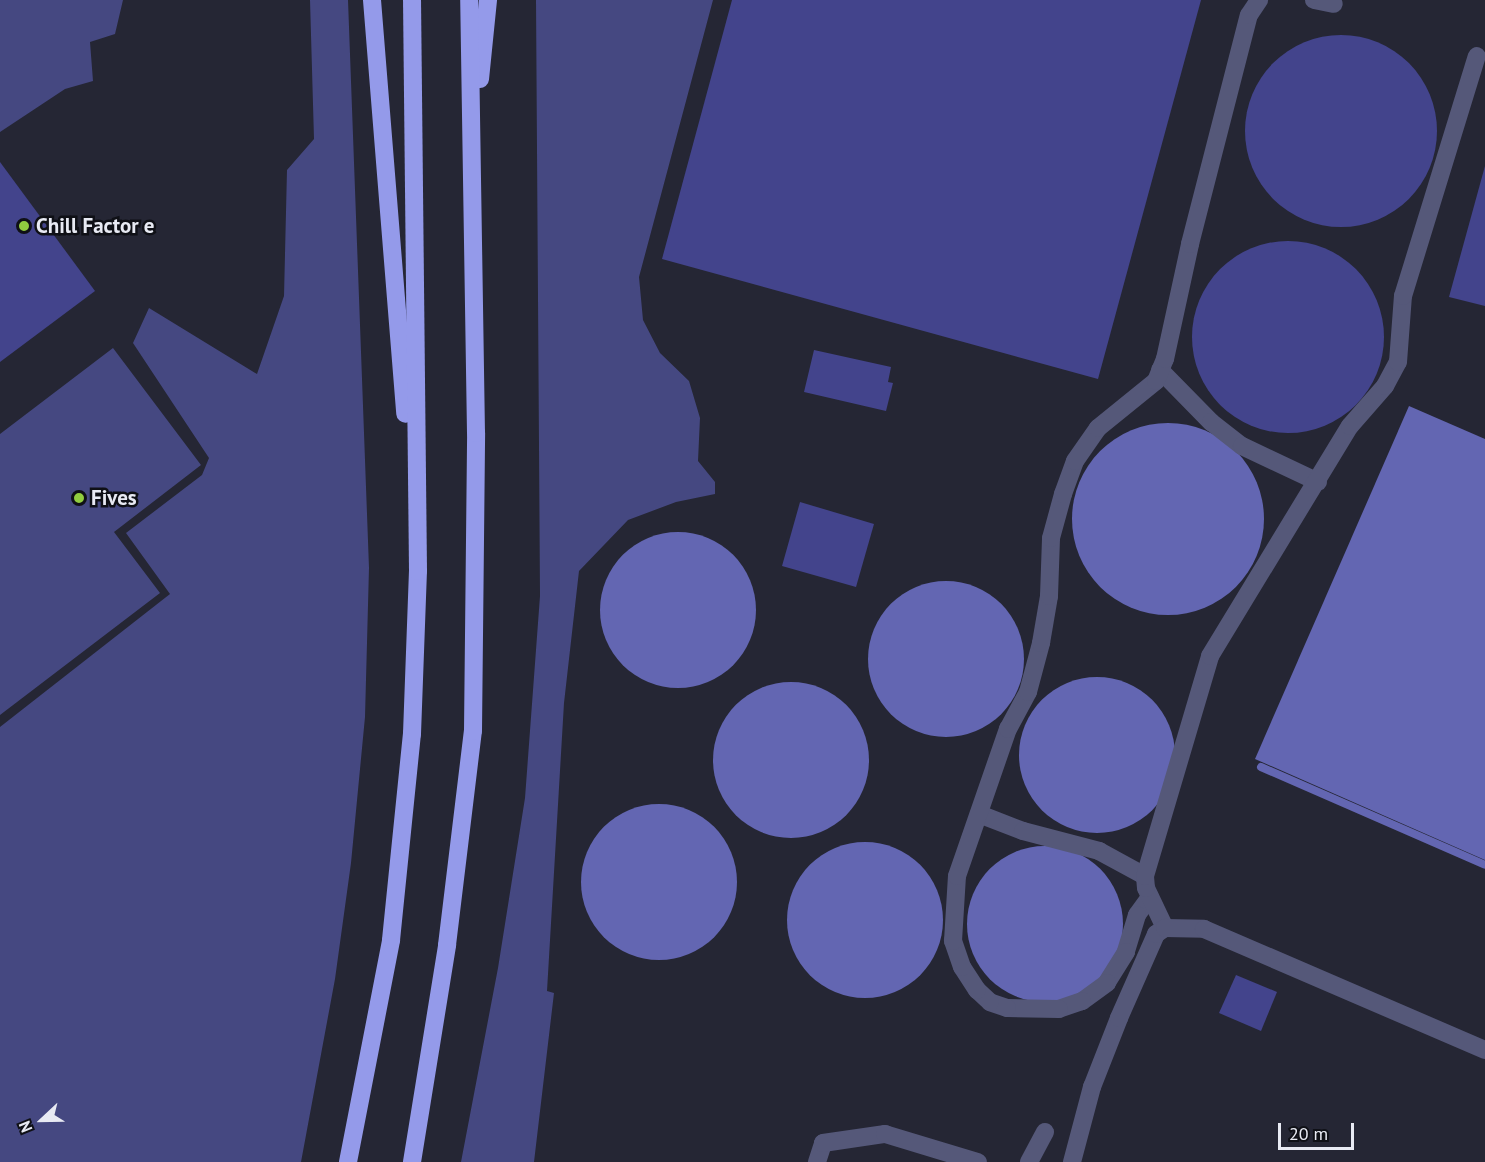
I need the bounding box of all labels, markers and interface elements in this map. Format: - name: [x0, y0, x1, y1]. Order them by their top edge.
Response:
- place label: Chill Factor e: [36, 213, 155, 239]
- marker: Chill Factor e: [17, 219, 31, 233]
- place label: Fives: [91, 485, 137, 511]
- marker: Fives: [72, 491, 86, 505]
- north arrow: [12, 1090, 72, 1150]
- scale bar: [1281, 1111, 1358, 1149]
- text: N: [14, 1118, 37, 1135]
- text: 20 m: [1289, 1122, 1328, 1145]

